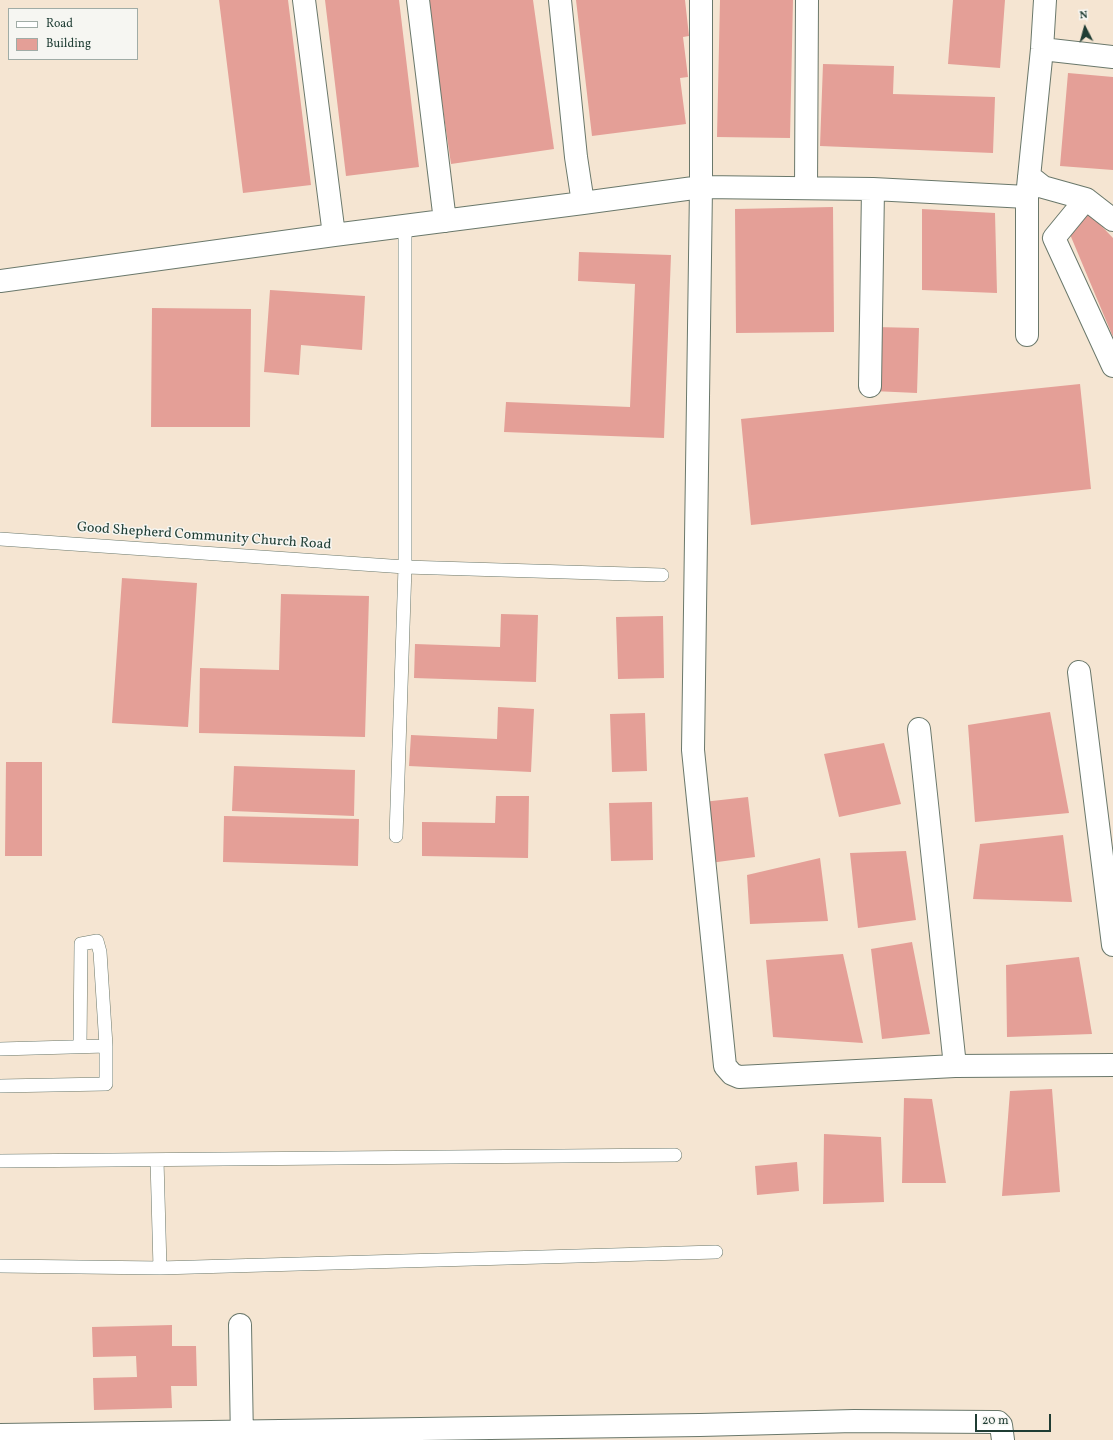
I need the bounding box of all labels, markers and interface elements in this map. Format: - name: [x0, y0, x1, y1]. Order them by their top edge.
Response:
- legend: [8, 8, 138, 60]
- north arrow: [1065, 8, 1105, 48]
- text: N: [1079, 8, 1088, 23]
- text: Road: [46, 16, 73, 32]
- text: Building: [46, 36, 91, 52]
- street label: Good Shepherd Community Church Road: [76, 520, 332, 554]
- scale bar: [977, 1406, 1053, 1432]
- text: 20 m: [982, 1413, 1009, 1429]

